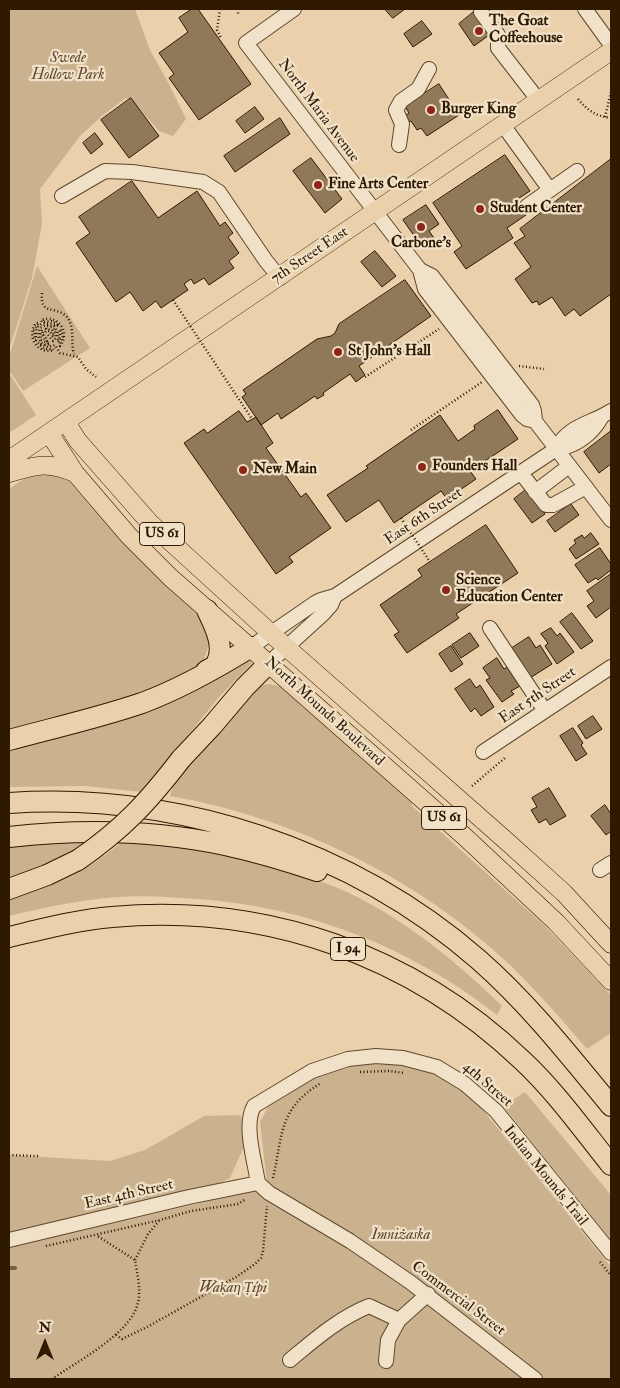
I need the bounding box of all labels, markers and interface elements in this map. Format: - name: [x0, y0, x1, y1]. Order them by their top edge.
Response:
- place label: The Goat Coffeehouse: [489, 13, 563, 48]
- marker: The Goat Coffeehouse: [473, 25, 485, 37]
- park label: Swede Hollow Park: [32, 50, 104, 85]
- street label: North Maria Avenue: [273, 56, 363, 166]
- place label: Burger King: [441, 101, 516, 119]
- marker: Burger King: [425, 104, 437, 116]
- place label: Fine Arts Center: [328, 176, 428, 194]
- marker: Fine Arts Center: [312, 179, 324, 191]
- place label: Student Center: [490, 200, 582, 218]
- marker: Student Center: [474, 203, 486, 215]
- marker: Carbone's: [415, 221, 427, 233]
- street label: 7th Street East: [268, 224, 352, 288]
- place label: Carbone's: [391, 235, 451, 253]
- place label: St John's Hall: [348, 343, 431, 361]
- marker: St John's Hall: [332, 346, 344, 358]
- place label: Founders Hall: [432, 458, 517, 476]
- place label: New Main: [253, 461, 317, 479]
- marker: Founders Hall: [416, 461, 428, 473]
- marker: New Main: [237, 464, 249, 476]
- street label: East 6th Street: [382, 484, 466, 550]
- road number: US 61: [140, 522, 184, 546]
- place label: Science Education Center: [456, 572, 563, 607]
- marker: Science Education Center: [440, 584, 452, 596]
- street label: North Mounds Boulevard: [261, 654, 387, 770]
- street label: East 5th Street: [496, 664, 580, 728]
- road number: US 61: [422, 806, 466, 830]
- road number: I 94: [330, 938, 366, 961]
- street label: 4th Street: [458, 1058, 516, 1112]
- street label: Indian Mounds Trail: [499, 1122, 591, 1230]
- street label: East 4th Street: [83, 1176, 175, 1214]
- park label: Imniżaska: [372, 1227, 430, 1245]
- street label: Commercial Street: [408, 1258, 508, 1340]
- park label: Waḳaƞ Ṭípi: [199, 1280, 267, 1298]
- north arrow: [20, 1318, 70, 1368]
- text: N: [39, 1319, 51, 1336]

